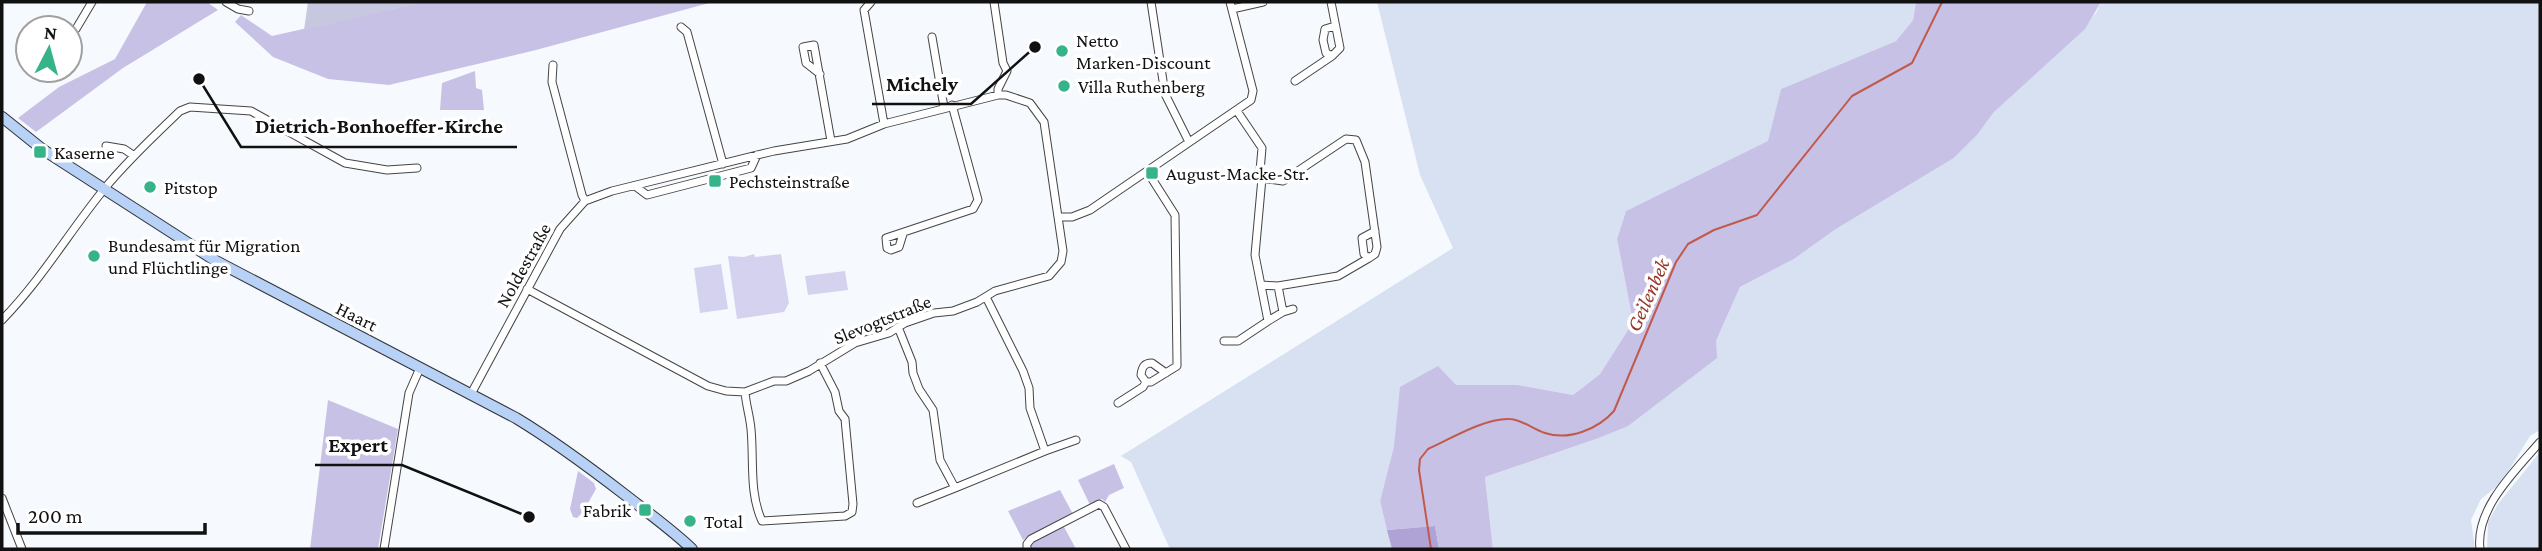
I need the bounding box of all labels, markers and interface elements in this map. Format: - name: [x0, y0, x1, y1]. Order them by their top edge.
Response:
- north arrow: [14, 14, 84, 84]
- text: N: [43, 21, 58, 44]
- place label: Netto Marken-Discount: [1076, 30, 1211, 73]
- marker: Netto Marken-Discount: [1054, 43, 1070, 59]
- callout: Michely: [872, 62, 971, 104]
- text: Michely: [886, 72, 959, 96]
- place label: Villa Ruthenberg: [1078, 76, 1205, 97]
- marker: Villa Ruthenberg: [1056, 78, 1072, 94]
- callout: Dietrich-Bonhoeffer-Kirche: [241, 105, 517, 147]
- text: Dietrich-Bonhoeffer-Kirche: [255, 114, 503, 138]
- place label: Kaserne: [54, 142, 115, 163]
- marker: Kaserne: [32, 144, 48, 160]
- place label: August-Macke-Str.: [1166, 163, 1309, 184]
- marker: August-Macke-Str.: [1144, 165, 1160, 181]
- place label: Pechsteinstraße: [729, 171, 850, 192]
- marker: Pechsteinstraße: [707, 173, 723, 189]
- place label: Pitstop: [164, 177, 218, 198]
- marker: Pitstop: [142, 179, 158, 195]
- street label: Noldestraße: [492, 219, 555, 311]
- place label: Bundesamt für Migration und Flüchtlinge: [108, 235, 300, 278]
- marker: Bundesamt für Migration und Flüchtlinge: [86, 248, 102, 264]
- water label: Geilenbek: [1621, 254, 1675, 335]
- street label: Slevogtstraße: [830, 290, 934, 349]
- street label: Haart: [333, 297, 381, 336]
- callout: Expert: [315, 423, 402, 465]
- text: Expert: [328, 433, 388, 457]
- scale bar: [18, 491, 205, 536]
- place label: Fabrik: [583, 500, 632, 521]
- marker: Fabrik: [637, 502, 653, 518]
- text: 200 m: [28, 504, 83, 528]
- place label: Total: [704, 511, 743, 532]
- marker: Total: [682, 513, 698, 529]

